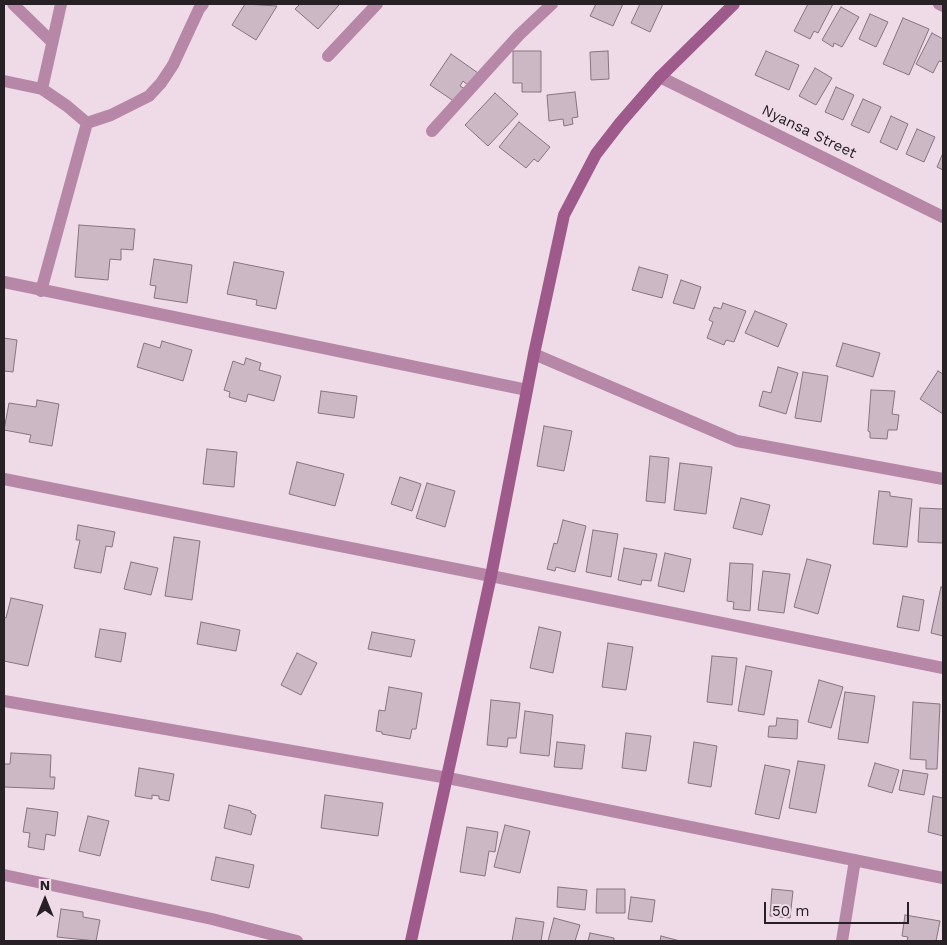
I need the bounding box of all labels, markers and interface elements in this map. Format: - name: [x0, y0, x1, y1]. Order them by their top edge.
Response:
- street label: Nyansa Street: [759, 101, 859, 163]
- north arrow: [20, 875, 70, 925]
- text: N: [40, 877, 50, 893]
- scale bar: [767, 892, 912, 924]
- text: 50 m: [772, 902, 809, 920]

